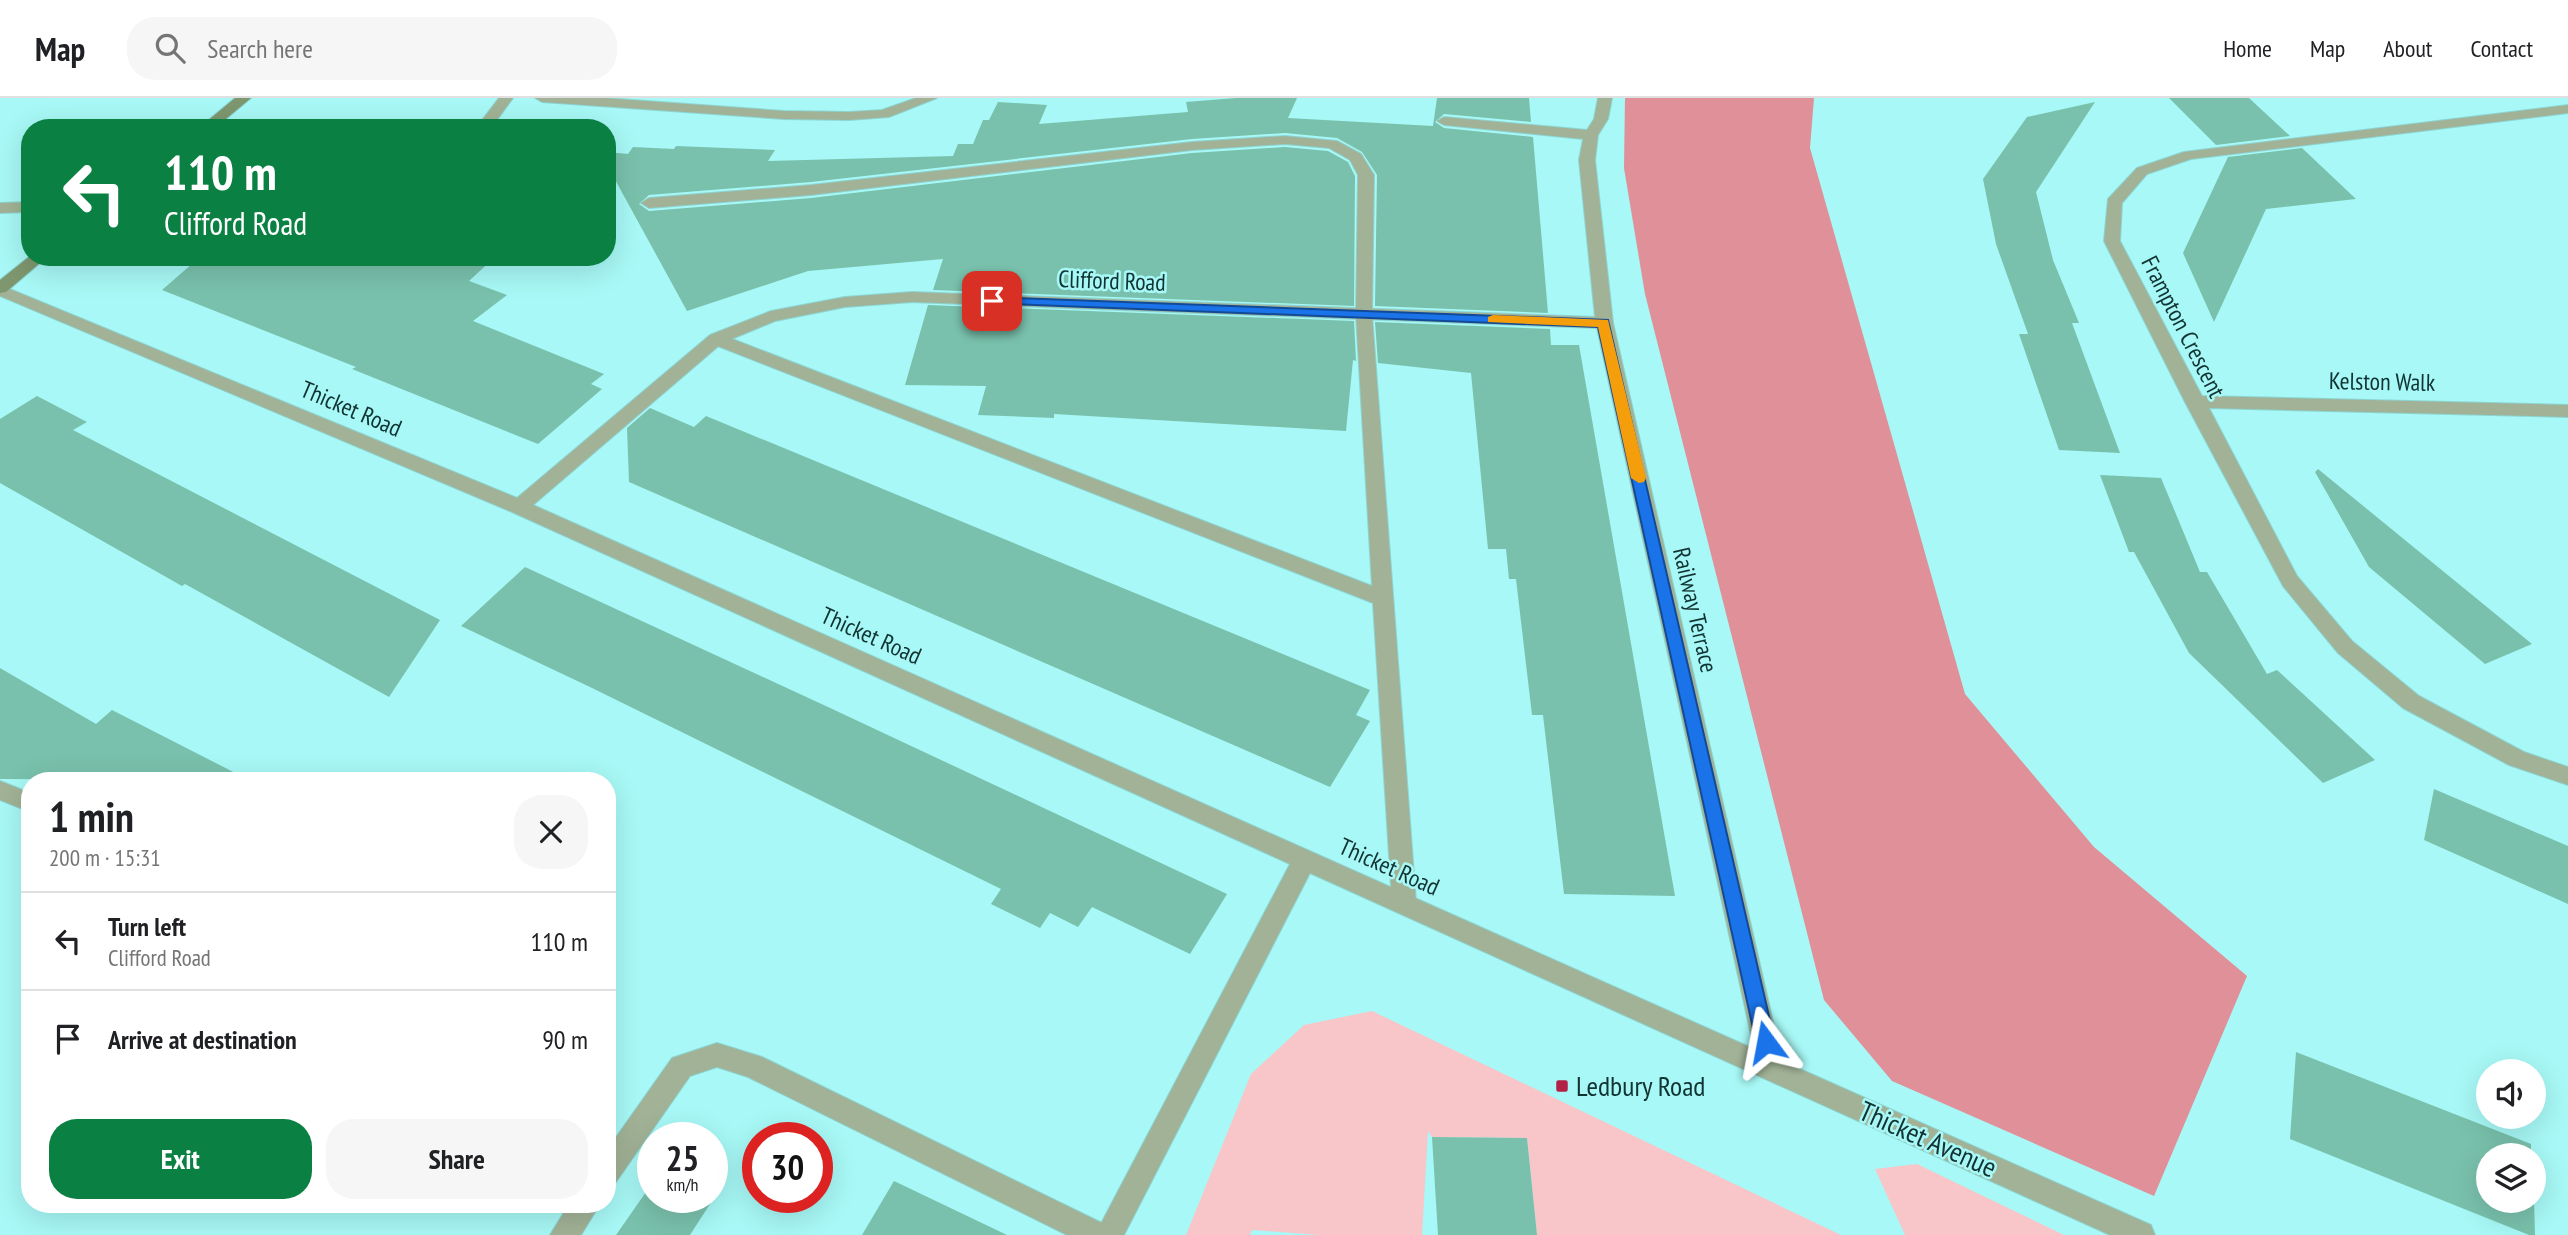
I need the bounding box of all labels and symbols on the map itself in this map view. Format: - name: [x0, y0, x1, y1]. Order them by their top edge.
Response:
- street label: Frampton Crescent: [2134, 251, 2233, 403]
- street label: Clifford Road: [1058, 263, 1166, 298]
- pin: [962, 271, 1022, 331]
- street label: Kelston Walk: [2329, 365, 2436, 398]
- street label: Thicket Road: [296, 373, 406, 444]
- street label: Railway Terrace: [1666, 544, 1725, 675]
- street label: Thicket Road: [816, 600, 926, 671]
- street label: Thicket Road: [1334, 831, 1444, 902]
- position arrow: [1729, 1005, 1803, 1079]
- place label: Ledbury Road: [1576, 1067, 1705, 1104]
- marker: Ledbury Road: [1554, 1078, 1570, 1094]
- street label: Thicket Avenue: [1854, 1092, 2003, 1185]
- speed limit sign: 30: [742, 1122, 833, 1213]

